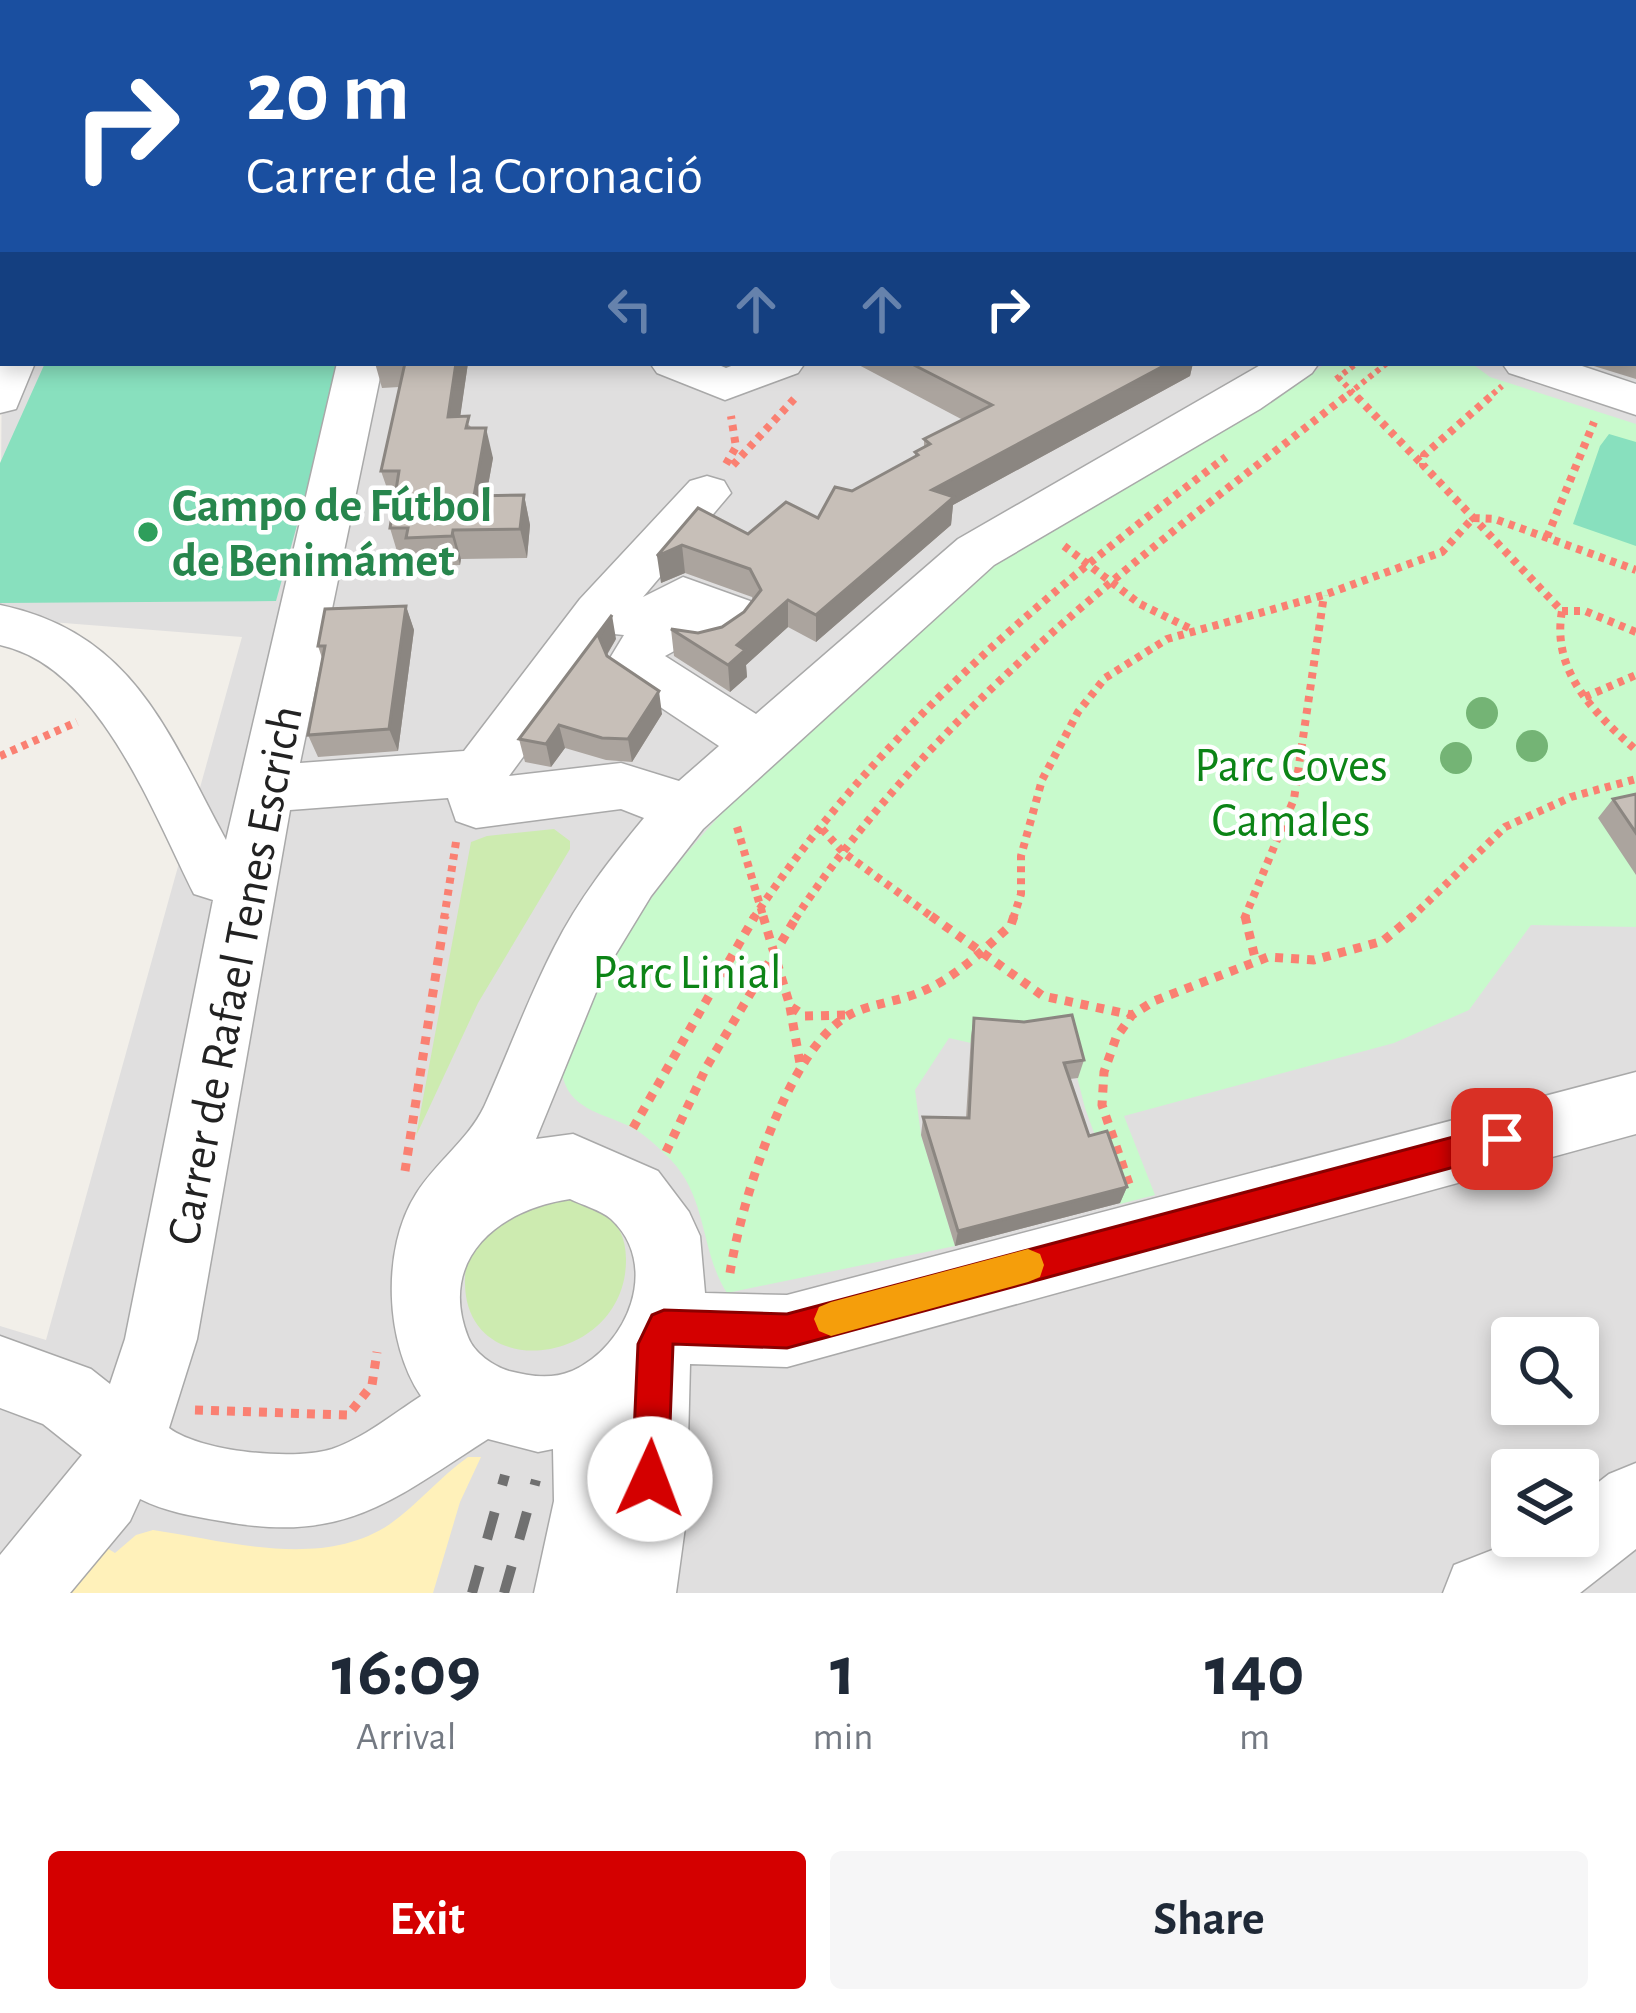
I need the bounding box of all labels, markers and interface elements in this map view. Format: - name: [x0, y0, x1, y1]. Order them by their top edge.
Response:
- icon: right: [48, 48, 204, 204]
- text: 20 m: [246, 52, 410, 136]
- text: Carrer de la Coronació: [246, 150, 703, 204]
- icon: left: [597, 276, 663, 342]
- icon: ahead: [723, 276, 789, 342]
- icon: ahead: [849, 276, 915, 342]
- icon: right: [975, 276, 1041, 342]
- place label: Campo de Fútbol de Benimámet: [172, 483, 492, 586]
- marker: Campo de Fútbol de Benimámet: [135, 519, 161, 545]
- street label: Carrer de Rafael Tenes Escrich: [160, 702, 312, 1249]
- park label: Parc Coves Camales: [1194, 743, 1388, 846]
- park label: Parc Linial: [592, 950, 782, 998]
- pin: [1451, 1088, 1553, 1190]
- icon: arrive: [1469, 1106, 1535, 1172]
- map controls: [1491, 1317, 1599, 1557]
- button: search: [1491, 1317, 1599, 1425]
- position arrow: [587, 1416, 713, 1542]
- button: layers: [1491, 1449, 1599, 1557]
- text: 16:09: [332, 1636, 481, 1708]
- text: 1: [830, 1636, 856, 1708]
- text: 140: [1205, 1636, 1304, 1708]
- text: Arrival: [356, 1718, 456, 1757]
- text: min: [813, 1718, 873, 1757]
- text: m: [1239, 1718, 1270, 1757]
- button: Exit: [48, 1851, 806, 1989]
- button: Share: [830, 1851, 1588, 1989]

